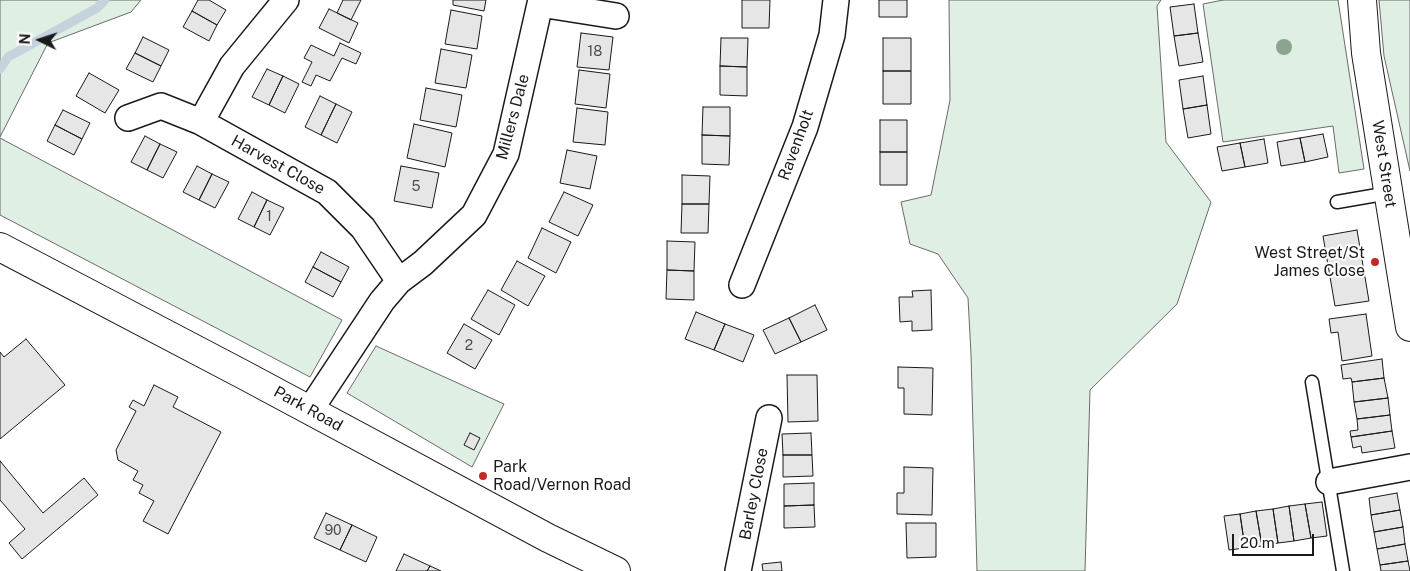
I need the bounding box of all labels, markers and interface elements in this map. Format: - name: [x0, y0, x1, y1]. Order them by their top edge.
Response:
- north arrow: [15, 15, 65, 65]
- text: N: [17, 33, 33, 45]
- house number: 18: [588, 44, 602, 60]
- street label: Millers Dale: [492, 72, 534, 162]
- street label: Ravenholt: [774, 107, 818, 183]
- street label: West Street: [1368, 119, 1400, 209]
- street label: Harvest Close: [228, 131, 328, 199]
- house number: 5: [412, 179, 420, 195]
- house number: 1: [266, 209, 272, 225]
- place label: West Street/St James Close: [1254, 243, 1365, 281]
- marker: West Street/St James Close: [1369, 256, 1381, 268]
- house number: 2: [465, 338, 473, 354]
- street label: Park Road: [270, 382, 346, 436]
- street label: Barley Close: [736, 446, 772, 542]
- place label: Park Road/Vernon Road: [493, 457, 631, 495]
- marker: Park Road/Vernon Road: [477, 470, 489, 482]
- house number: 90: [324, 523, 342, 539]
- scale bar: [1235, 524, 1318, 556]
- text: 20 m: [1240, 534, 1275, 551]

